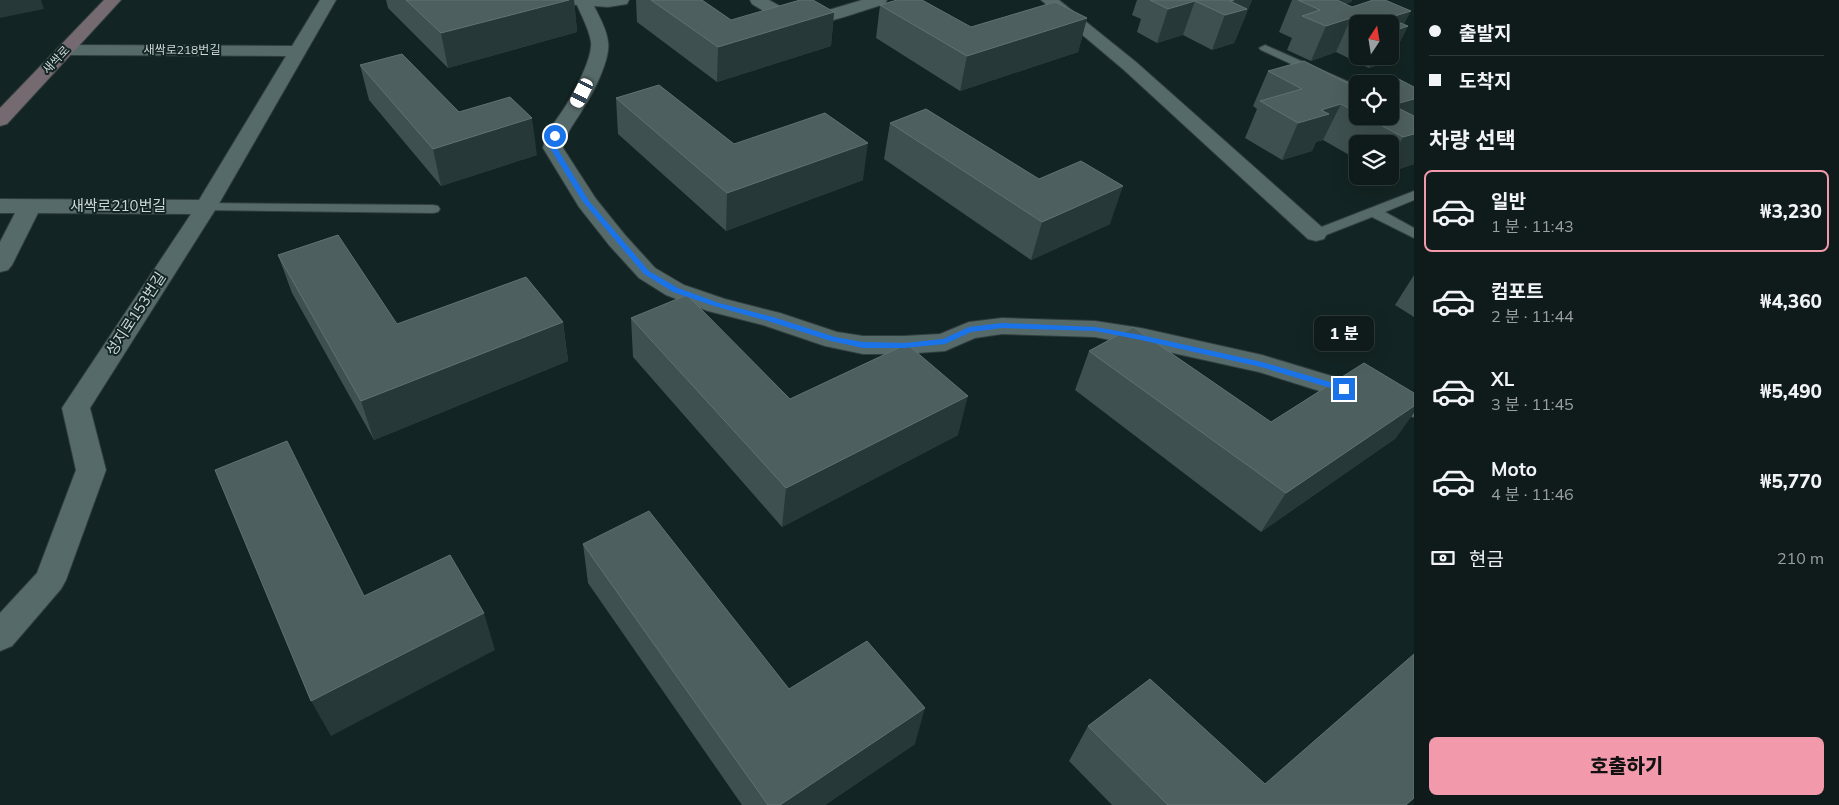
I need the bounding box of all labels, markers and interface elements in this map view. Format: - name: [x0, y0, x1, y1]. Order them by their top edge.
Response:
- north arrow: [1349, 15, 1399, 65]
- map controls: [1349, 15, 1399, 185]
- text: 출발지: [1459, 21, 1511, 45]
- street label: 새싹로: [39, 42, 72, 77]
- street label: 새싹로218번길: [144, 42, 220, 57]
- text: 도착지: [1459, 69, 1511, 93]
- button: locate: [1349, 75, 1399, 125]
- car: [568, 76, 595, 110]
- route start: [544, 125, 566, 147]
- text: 차량 선택: [1429, 126, 1516, 154]
- button: layers: [1349, 135, 1399, 185]
- icon: car: [1431, 189, 1476, 234]
- text: 일반: [1491, 189, 1526, 213]
- street label: 새싹로210번길: [70, 196, 166, 215]
- text: ₩3,230: [1760, 199, 1822, 223]
- text: 1 분 · 11:43: [1491, 216, 1574, 236]
- street label: 성지로153번길: [101, 268, 170, 359]
- icon: car: [1431, 279, 1476, 324]
- text: 컴포트: [1491, 279, 1543, 303]
- text: ₩4,360: [1760, 289, 1822, 313]
- text: 2 분 · 11:44: [1491, 306, 1574, 326]
- callout: 1 분: [1314, 316, 1374, 352]
- text: 1 분: [1330, 323, 1358, 343]
- text: XL: [1491, 367, 1514, 391]
- icon: car: [1431, 369, 1476, 414]
- route end: [1333, 378, 1355, 400]
- text: ₩5,490: [1760, 379, 1822, 403]
- text: 3 분 · 11:45: [1491, 394, 1574, 414]
- text: Moto: [1491, 457, 1537, 481]
- icon: car: [1431, 459, 1476, 504]
- text: ₩5,770: [1760, 469, 1822, 493]
- text: 4 분 · 11:46: [1491, 484, 1574, 504]
- icon: cash: [1429, 544, 1457, 572]
- text: 현금: [1469, 547, 1504, 571]
- text: 210 m: [1777, 548, 1824, 568]
- button: 호출하기: [1429, 737, 1824, 795]

